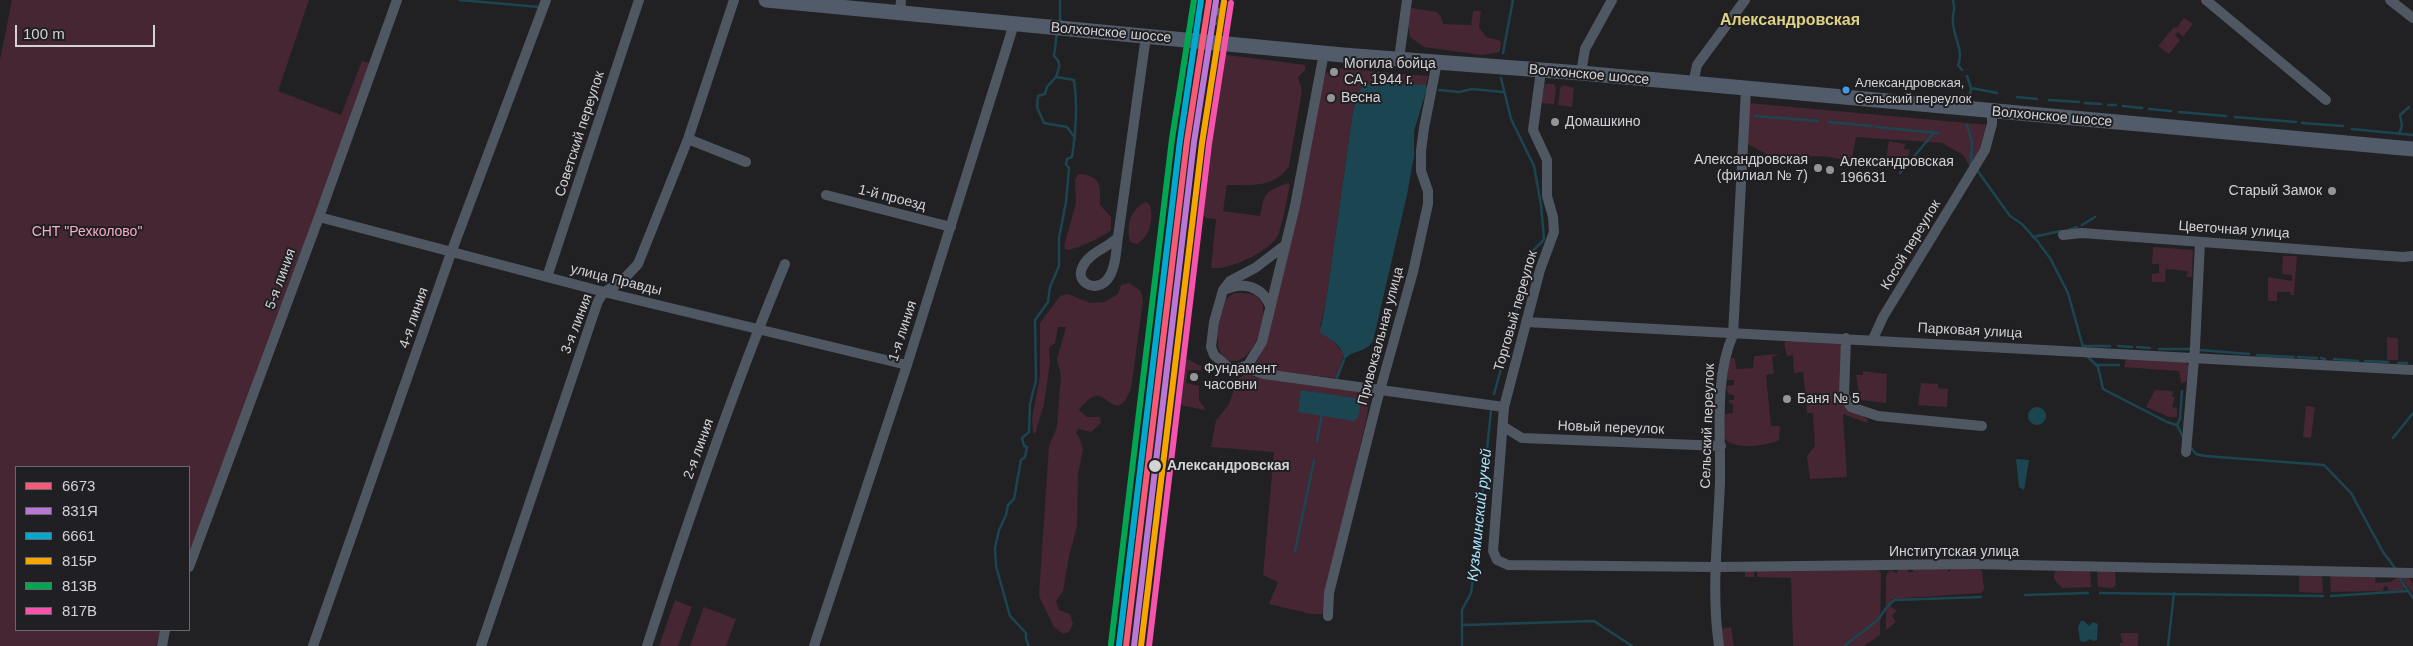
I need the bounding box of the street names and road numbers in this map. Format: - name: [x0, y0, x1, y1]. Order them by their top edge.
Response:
- street label: Волхонское шоссе: [1050, 19, 1172, 47]
- street label: Волхонское шоссе: [1528, 61, 1650, 89]
- street label: Советский переулок: [552, 69, 608, 199]
- street label: Волхонское шоссе: [1991, 103, 2113, 131]
- street label: 1-й проезд: [856, 181, 928, 215]
- street label: Косой переулок: [1877, 197, 1945, 293]
- street label: Цветочная улица: [2178, 218, 2290, 242]
- street label: 5-я линия: [262, 247, 300, 311]
- street label: Торговый переулок: [1491, 249, 1541, 373]
- street label: улица Правды: [569, 261, 663, 299]
- street label: Привокзальная улица: [1354, 265, 1408, 407]
- street label: 4-я линия: [396, 285, 432, 351]
- street label: 3-я линия: [558, 292, 596, 356]
- street label: 1-я линия: [885, 298, 921, 364]
- street label: Парковая улица: [1917, 320, 2023, 342]
- street label: Сельский переулок: [1697, 363, 1719, 489]
- street label: 2-я линия: [680, 417, 718, 481]
- street label: Новый переулок: [1557, 418, 1665, 438]
- street label: Институтская улица: [1889, 544, 2019, 560]

